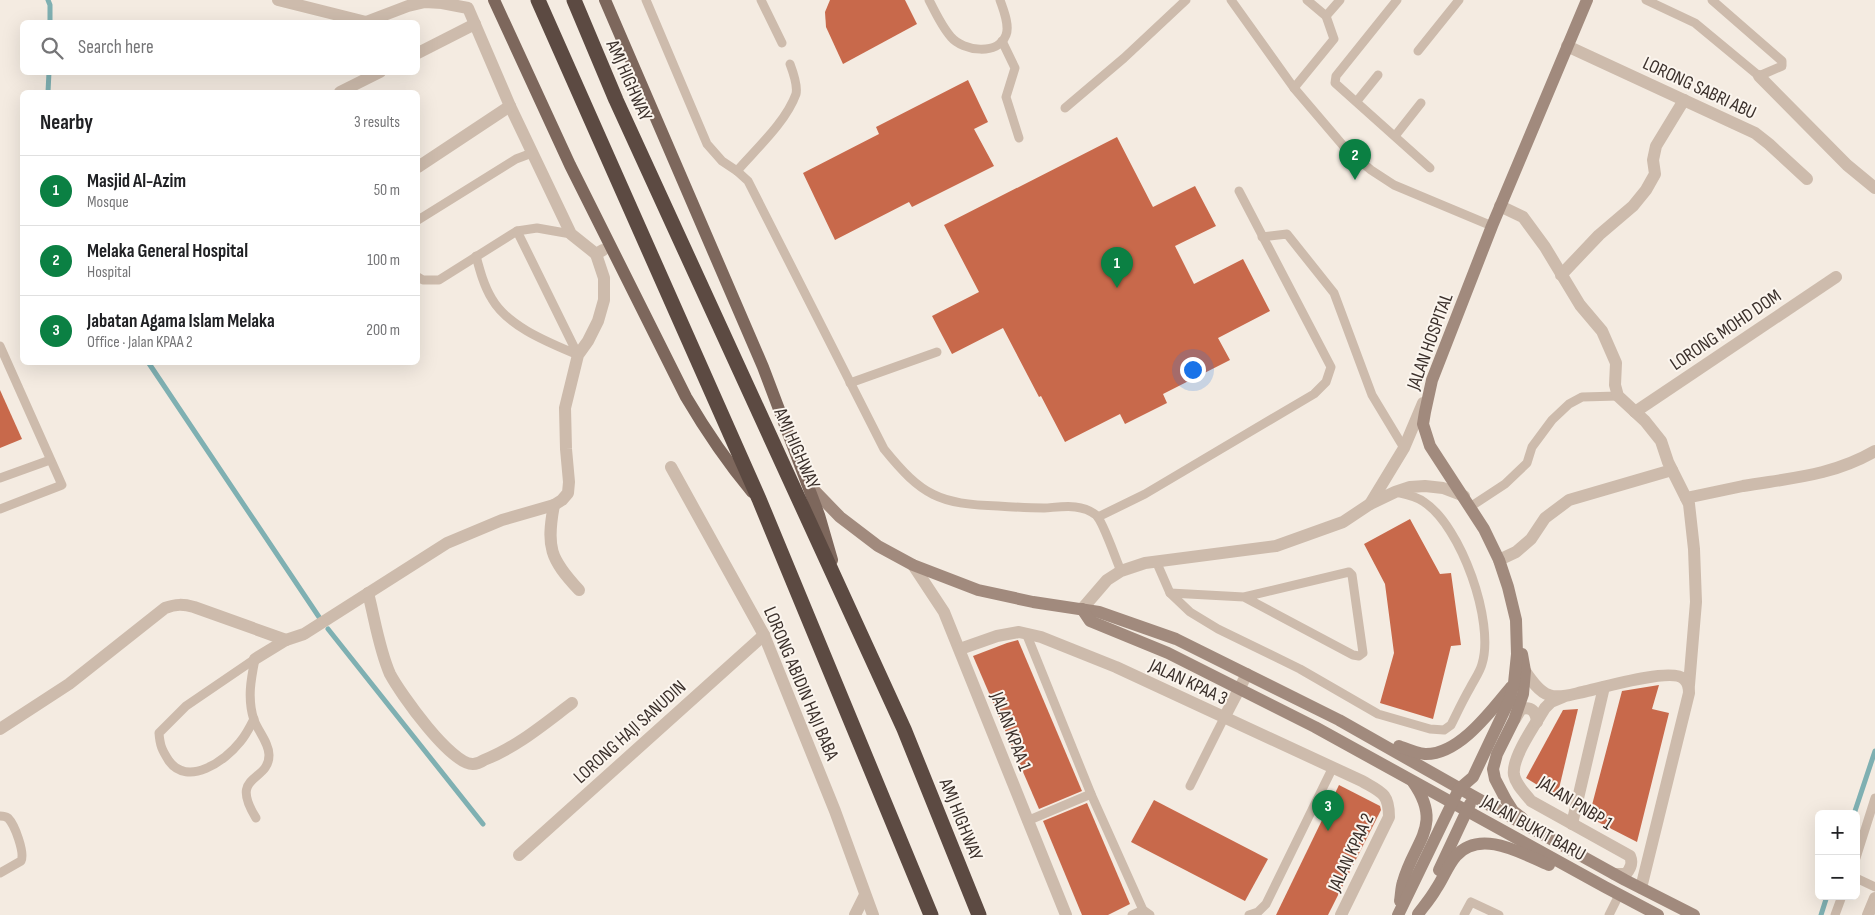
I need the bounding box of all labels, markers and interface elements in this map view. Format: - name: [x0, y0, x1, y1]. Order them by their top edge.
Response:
- search box: [20, 20, 420, 75]
- icon: search: [38, 34, 66, 62]
- text: Search here: [78, 36, 154, 59]
- street label: AMJ HIGHWAY: [600, 36, 657, 125]
- street label: LORONG SABRI ABU: [1639, 52, 1760, 125]
- text: Nearby: [40, 110, 93, 135]
- text: 3 results: [354, 113, 400, 132]
- pin: 2: [1339, 139, 1371, 180]
- text: Masjid Al-Azim: [87, 170, 186, 193]
- text: 1: [53, 181, 59, 200]
- text: 50 m: [374, 181, 400, 200]
- text: Mosque: [87, 193, 129, 212]
- text: Melaka General Hospital: [87, 240, 248, 263]
- pin: 1: [1101, 247, 1133, 288]
- text: 2: [52, 251, 60, 270]
- text: 100 m: [367, 251, 400, 270]
- text: Hospital: [87, 263, 131, 282]
- street label: LORONG MOHD DOM: [1666, 285, 1786, 376]
- street label: JALAN HOSPITAL: [1402, 290, 1459, 394]
- text: Jabatan Agama Islam Melaka: [87, 310, 275, 333]
- text: 3: [52, 321, 60, 340]
- text: 200 m: [366, 321, 400, 340]
- text: Office · Jalan KPAA 2: [87, 333, 193, 352]
- your location: [1180, 357, 1206, 383]
- street label: AMJ HIGHWAY: [768, 404, 825, 493]
- street label: LORONG ABIDIN HAJI BABA: [758, 603, 844, 765]
- street label: JALAN KPAA 3: [1145, 654, 1231, 710]
- street label: LORONG HAJI SANUDIN: [569, 676, 691, 789]
- street label: JALAN KPAA 1: [985, 688, 1036, 774]
- street label: JALAN PNBP 1: [1533, 771, 1617, 835]
- street label: AMJ HIGHWAY: [933, 774, 987, 864]
- pin: 3: [1312, 790, 1344, 831]
- street label: JALAN BUKIT BARU: [1476, 790, 1589, 866]
- street label: JALAN KPAA 2: [1323, 810, 1379, 896]
- map controls: [1815, 810, 1860, 900]
- button: +: [1815, 810, 1860, 855]
- button: −: [1815, 855, 1860, 900]

